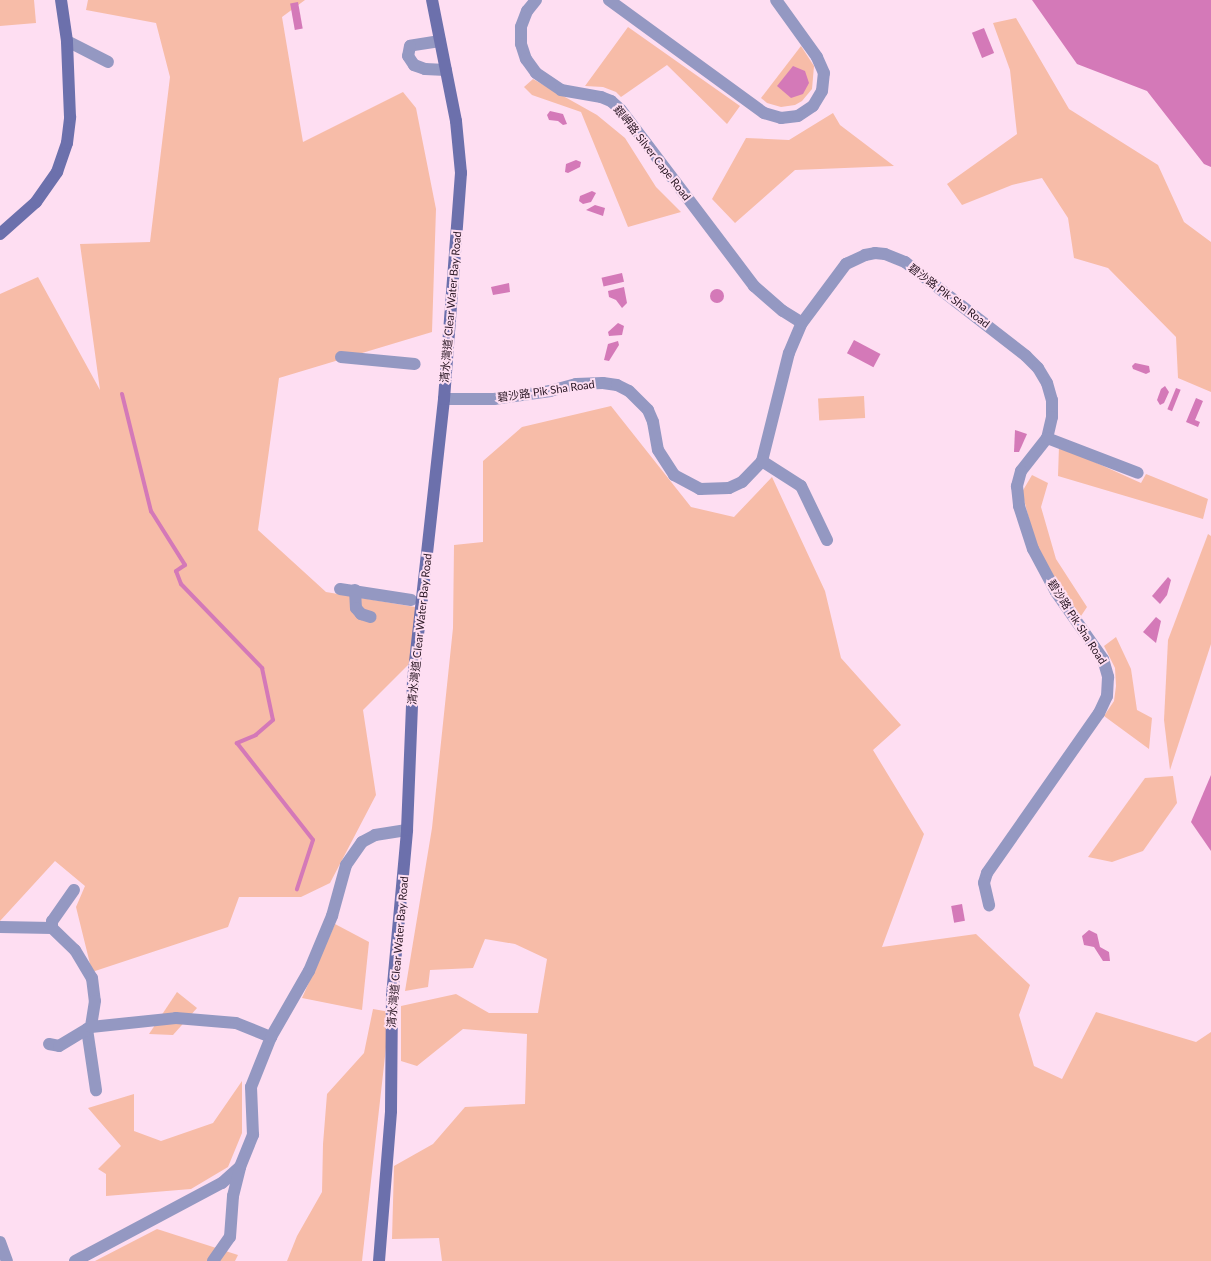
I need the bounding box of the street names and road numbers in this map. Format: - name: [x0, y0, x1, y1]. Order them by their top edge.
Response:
- street label: 銀岬路 Silver Cape Road: [611, 103, 693, 203]
- street label: 清水灣道 Clear Water Bay Road: [438, 230, 464, 384]
- street label: 碧沙路 Pik Sha Road: [906, 261, 992, 331]
- street label: 碧沙路 Pik Sha Road: [496, 378, 596, 404]
- street label: 清水灣道 Clear Water Bay Road: [405, 552, 435, 706]
- street label: 碧沙路 Pik Sha Road: [1045, 577, 1109, 667]
- street label: 清水灣道 Clear Water Bay Road: [385, 875, 411, 1029]

